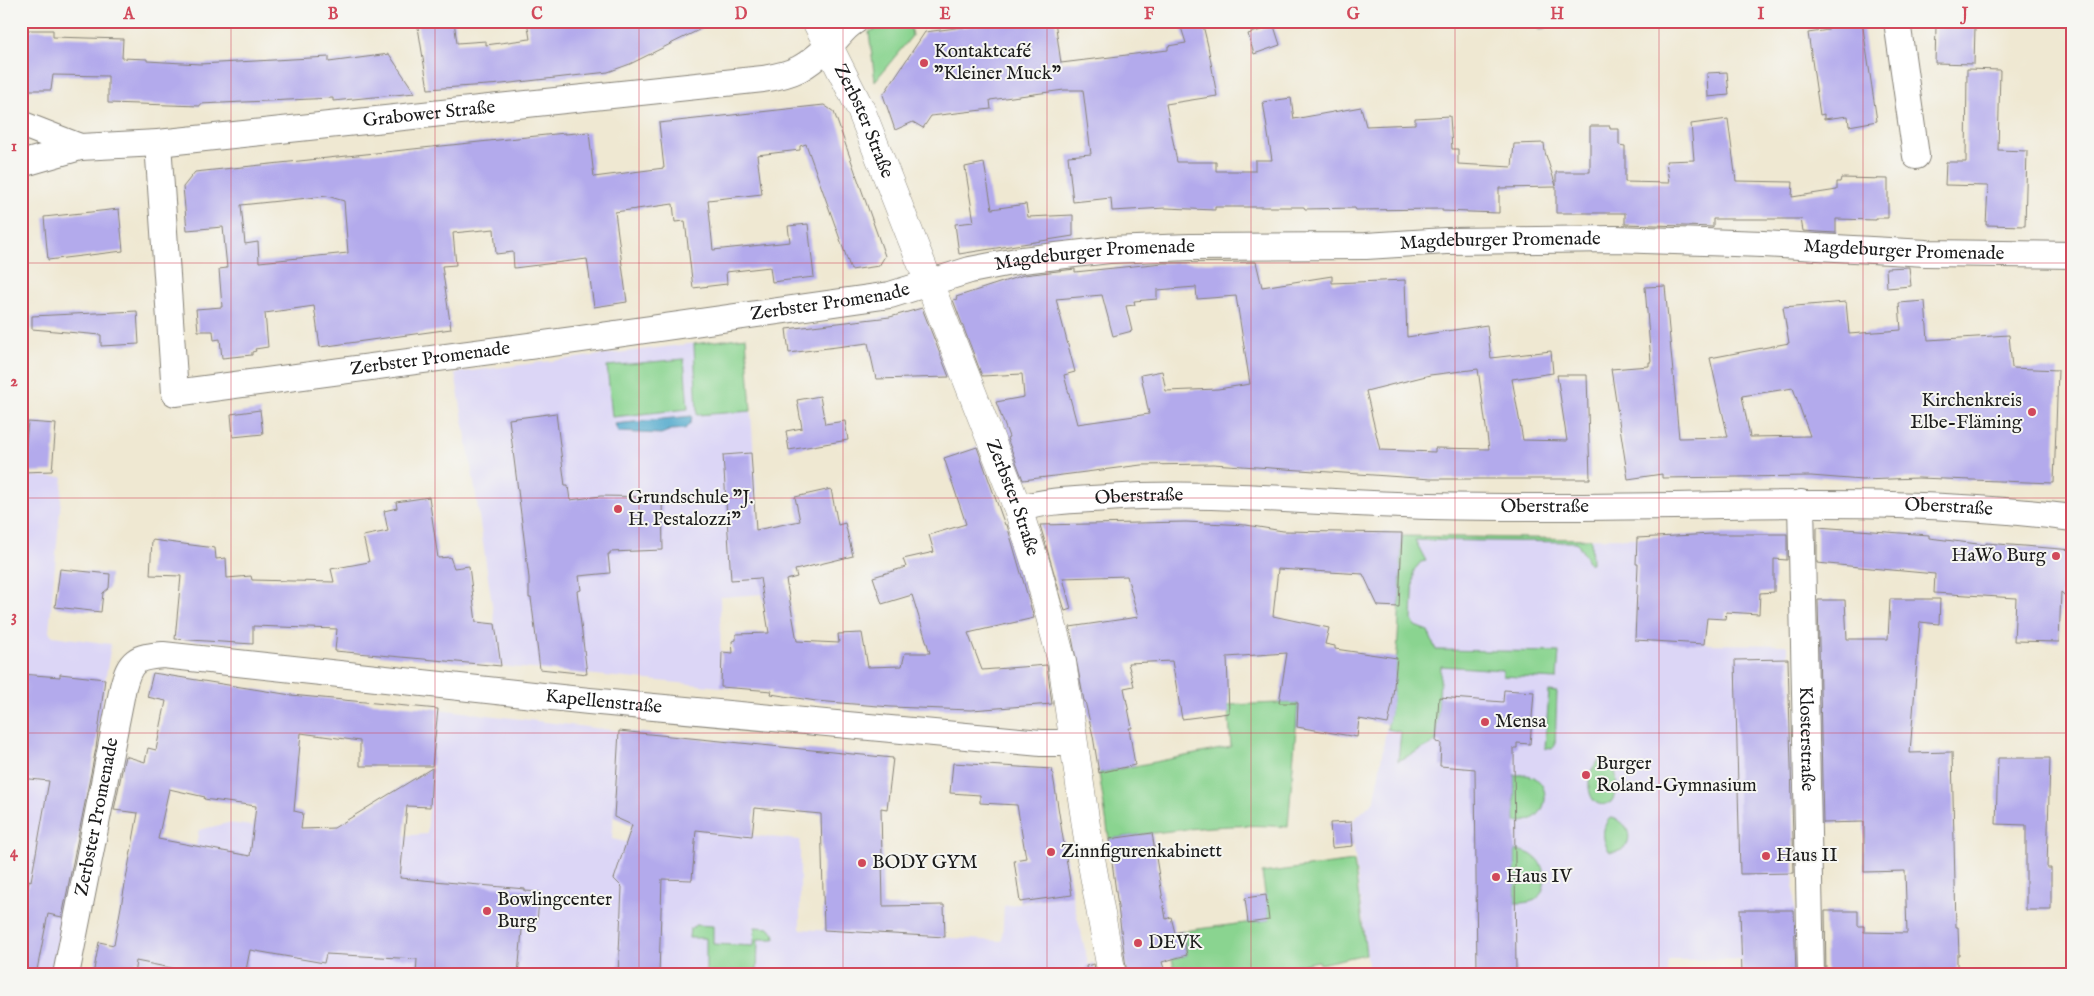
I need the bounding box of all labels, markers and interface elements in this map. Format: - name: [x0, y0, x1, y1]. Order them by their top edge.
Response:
- text: A: [123, 5, 136, 25]
- text: B: [328, 5, 339, 25]
- text: C: [531, 5, 543, 25]
- text: D: [735, 5, 748, 25]
- text: E: [939, 5, 951, 25]
- text: F: [1144, 5, 1155, 25]
- text: G: [1347, 5, 1360, 25]
- text: H: [1550, 5, 1564, 25]
- text: I: [1758, 5, 1765, 25]
- text: J: [1960, 5, 1969, 25]
- place label: Kontaktcafé "Kleiner Muck": [934, 40, 1061, 86]
- marker: Kontaktcafé "Kleiner Muck": [918, 57, 930, 69]
- street label: Zerbster Straße: [828, 60, 899, 182]
- street label: Grabower Straße: [362, 95, 497, 133]
- text: 1: [11, 137, 17, 157]
- street label: Magdeburger Promenade: [1399, 227, 1601, 256]
- street label: Magdeburger Promenade: [1803, 234, 2005, 266]
- street label: Magdeburger Promenade: [993, 235, 1195, 277]
- street label: Zerbster Promenade: [749, 277, 913, 327]
- street label: Zerbster Promenade: [349, 337, 512, 382]
- text: 2: [10, 372, 18, 392]
- place label: Kirchenkreis Elbe-Fläming: [1910, 389, 2023, 435]
- marker: Kirchenkreis Elbe-Fläming: [2026, 406, 2038, 418]
- street label: Zerbster Straße: [980, 436, 1044, 559]
- street label: Oberstraße: [1094, 484, 1184, 511]
- place label: Grundschule "J. H. Pestalozzi": [628, 486, 754, 532]
- street label: Oberstraße: [1904, 493, 1994, 522]
- street label: Oberstraße: [1500, 495, 1589, 519]
- marker: Grundschule "J. H. Pestalozzi": [612, 503, 624, 515]
- place label: HaWo Burg: [1951, 544, 2047, 568]
- marker: HaWo Burg: [2050, 550, 2062, 562]
- text: 3: [11, 607, 17, 627]
- street label: Kapellenstraße: [544, 684, 663, 720]
- street label: Klosterstraße: [1793, 686, 1819, 792]
- place label: Mensa: [1495, 710, 1547, 734]
- marker: Mensa: [1479, 716, 1491, 728]
- street label: Zerbster Promenade: [70, 735, 125, 898]
- place label: Burger Roland-Gymnasium: [1596, 752, 1757, 798]
- marker: Burger Roland-Gymnasium: [1580, 769, 1592, 781]
- place label: Zinnfigurenkabinett: [1061, 840, 1223, 864]
- text: 4: [10, 843, 19, 863]
- place label: Haus II: [1776, 844, 1838, 868]
- marker: Zinnfigurenkabinett: [1045, 846, 1057, 858]
- marker: Haus II: [1760, 850, 1772, 862]
- place label: BODY GYM: [872, 851, 978, 875]
- marker: BODY GYM: [856, 857, 868, 869]
- place label: Haus IV: [1506, 865, 1572, 889]
- marker: Haus IV: [1490, 871, 1502, 883]
- place label: Bowlingcenter Burg: [497, 888, 612, 934]
- marker: Bowlingcenter Burg: [481, 905, 493, 917]
- place label: DEVK: [1148, 931, 1202, 955]
- marker: DEVK: [1132, 937, 1144, 949]

